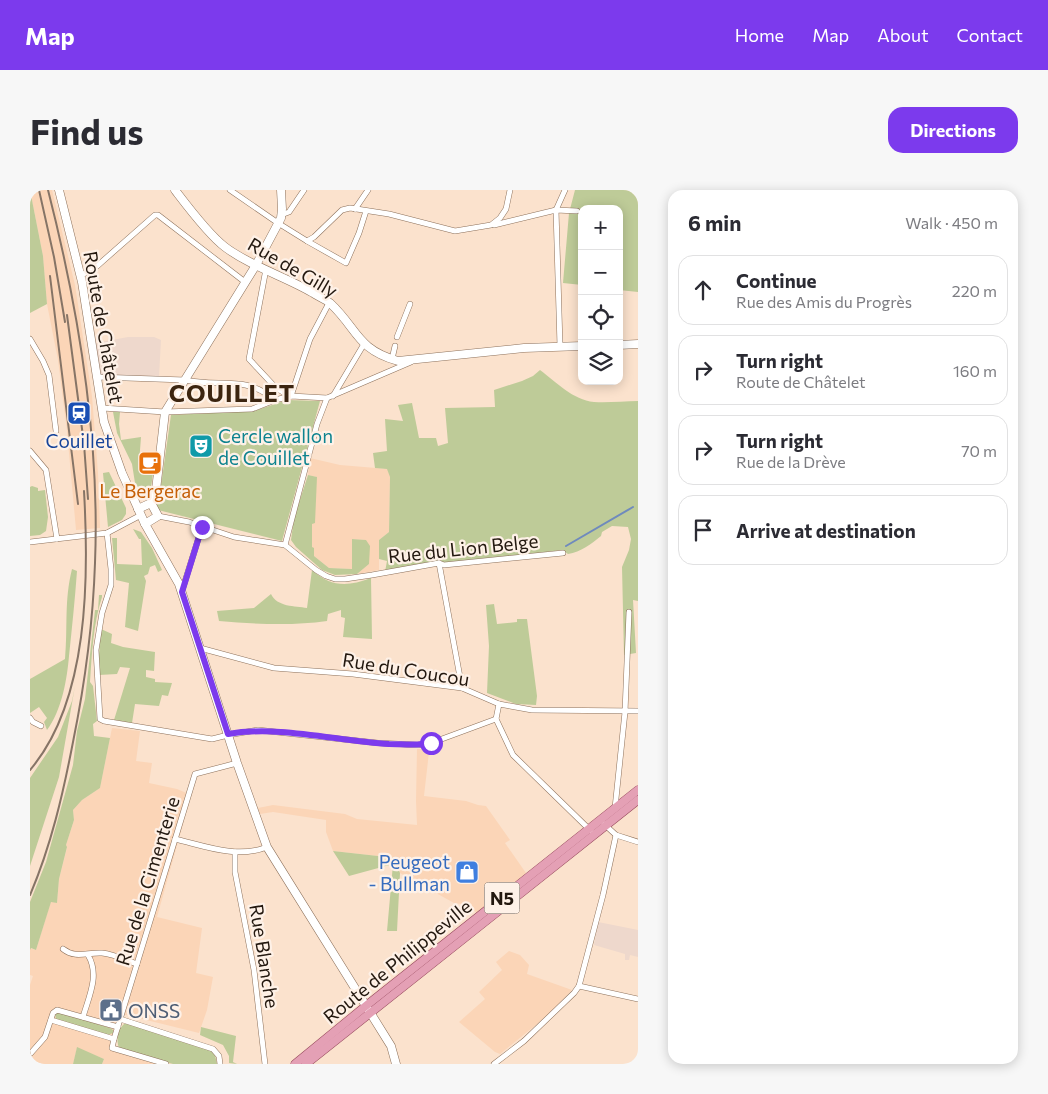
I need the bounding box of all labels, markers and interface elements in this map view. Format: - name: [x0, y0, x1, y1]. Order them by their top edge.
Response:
- text: Map: [25, 21, 75, 50]
- text: Home: [735, 24, 784, 46]
- text: Map: [812, 24, 849, 46]
- text: About: [877, 24, 929, 46]
- text: Contact: [957, 24, 1023, 46]
- button: Directions: [888, 107, 1018, 153]
- text: Find us: [30, 109, 144, 152]
- map controls: [578, 205, 623, 385]
- button: +: [578, 205, 623, 250]
- text: 6 min: [688, 210, 741, 235]
- text: Walk · 450 m: [905, 213, 998, 232]
- street label: Rue de Gilly: [244, 232, 342, 302]
- street label: Route de Châtelet: [79, 249, 129, 405]
- button: −: [578, 250, 623, 295]
- text: Continue: [736, 269, 816, 292]
- icon: ahead: [689, 276, 717, 304]
- text: 220 m: [952, 281, 997, 300]
- text: Rue des Amis du Progrès: [736, 292, 912, 311]
- button: locate: [578, 295, 623, 340]
- button: layers: [578, 340, 623, 385]
- text: Turn right: [736, 349, 823, 372]
- icon: right: [689, 356, 717, 384]
- text: 160 m: [953, 361, 997, 380]
- text: Route de Châtelet: [736, 372, 866, 391]
- district label: COUILLET: [169, 378, 295, 407]
- station icon: Couillet: [66, 400, 92, 426]
- place label: Cercle wallon de Couillet: [218, 424, 333, 469]
- place label: Couillet: [45, 429, 113, 452]
- text: Turn right: [736, 429, 823, 452]
- theatre icon: Cercle wallon de Couillet: [188, 433, 214, 459]
- icon: right: [689, 436, 717, 464]
- text: 70 m: [961, 441, 997, 460]
- cafe icon: Le Bergerac: [137, 450, 163, 476]
- text: Rue de la Drève: [736, 452, 846, 471]
- place label: Le Bergerac: [99, 479, 201, 502]
- route end: [191, 516, 214, 539]
- icon: arrive: [689, 516, 717, 544]
- text: Arrive at destination: [736, 519, 916, 542]
- street label: Rue du Lion Belge: [387, 529, 539, 567]
- street label: Rue du Coucou: [341, 648, 471, 690]
- route start: [420, 732, 443, 755]
- street label: Rue de la Cimenterie: [110, 794, 184, 968]
- place label: Peugeot - Bullman: [368, 850, 450, 895]
- shop icon: Peugeot - Bullman: [454, 859, 480, 885]
- road number: N5: [484, 882, 520, 914]
- street label: Route de Philippeville: [318, 894, 476, 1028]
- street label: Rue Blanche: [245, 902, 285, 1010]
- public building icon: ONSS: [98, 997, 124, 1023]
- place label: ONSS: [128, 999, 180, 1022]

